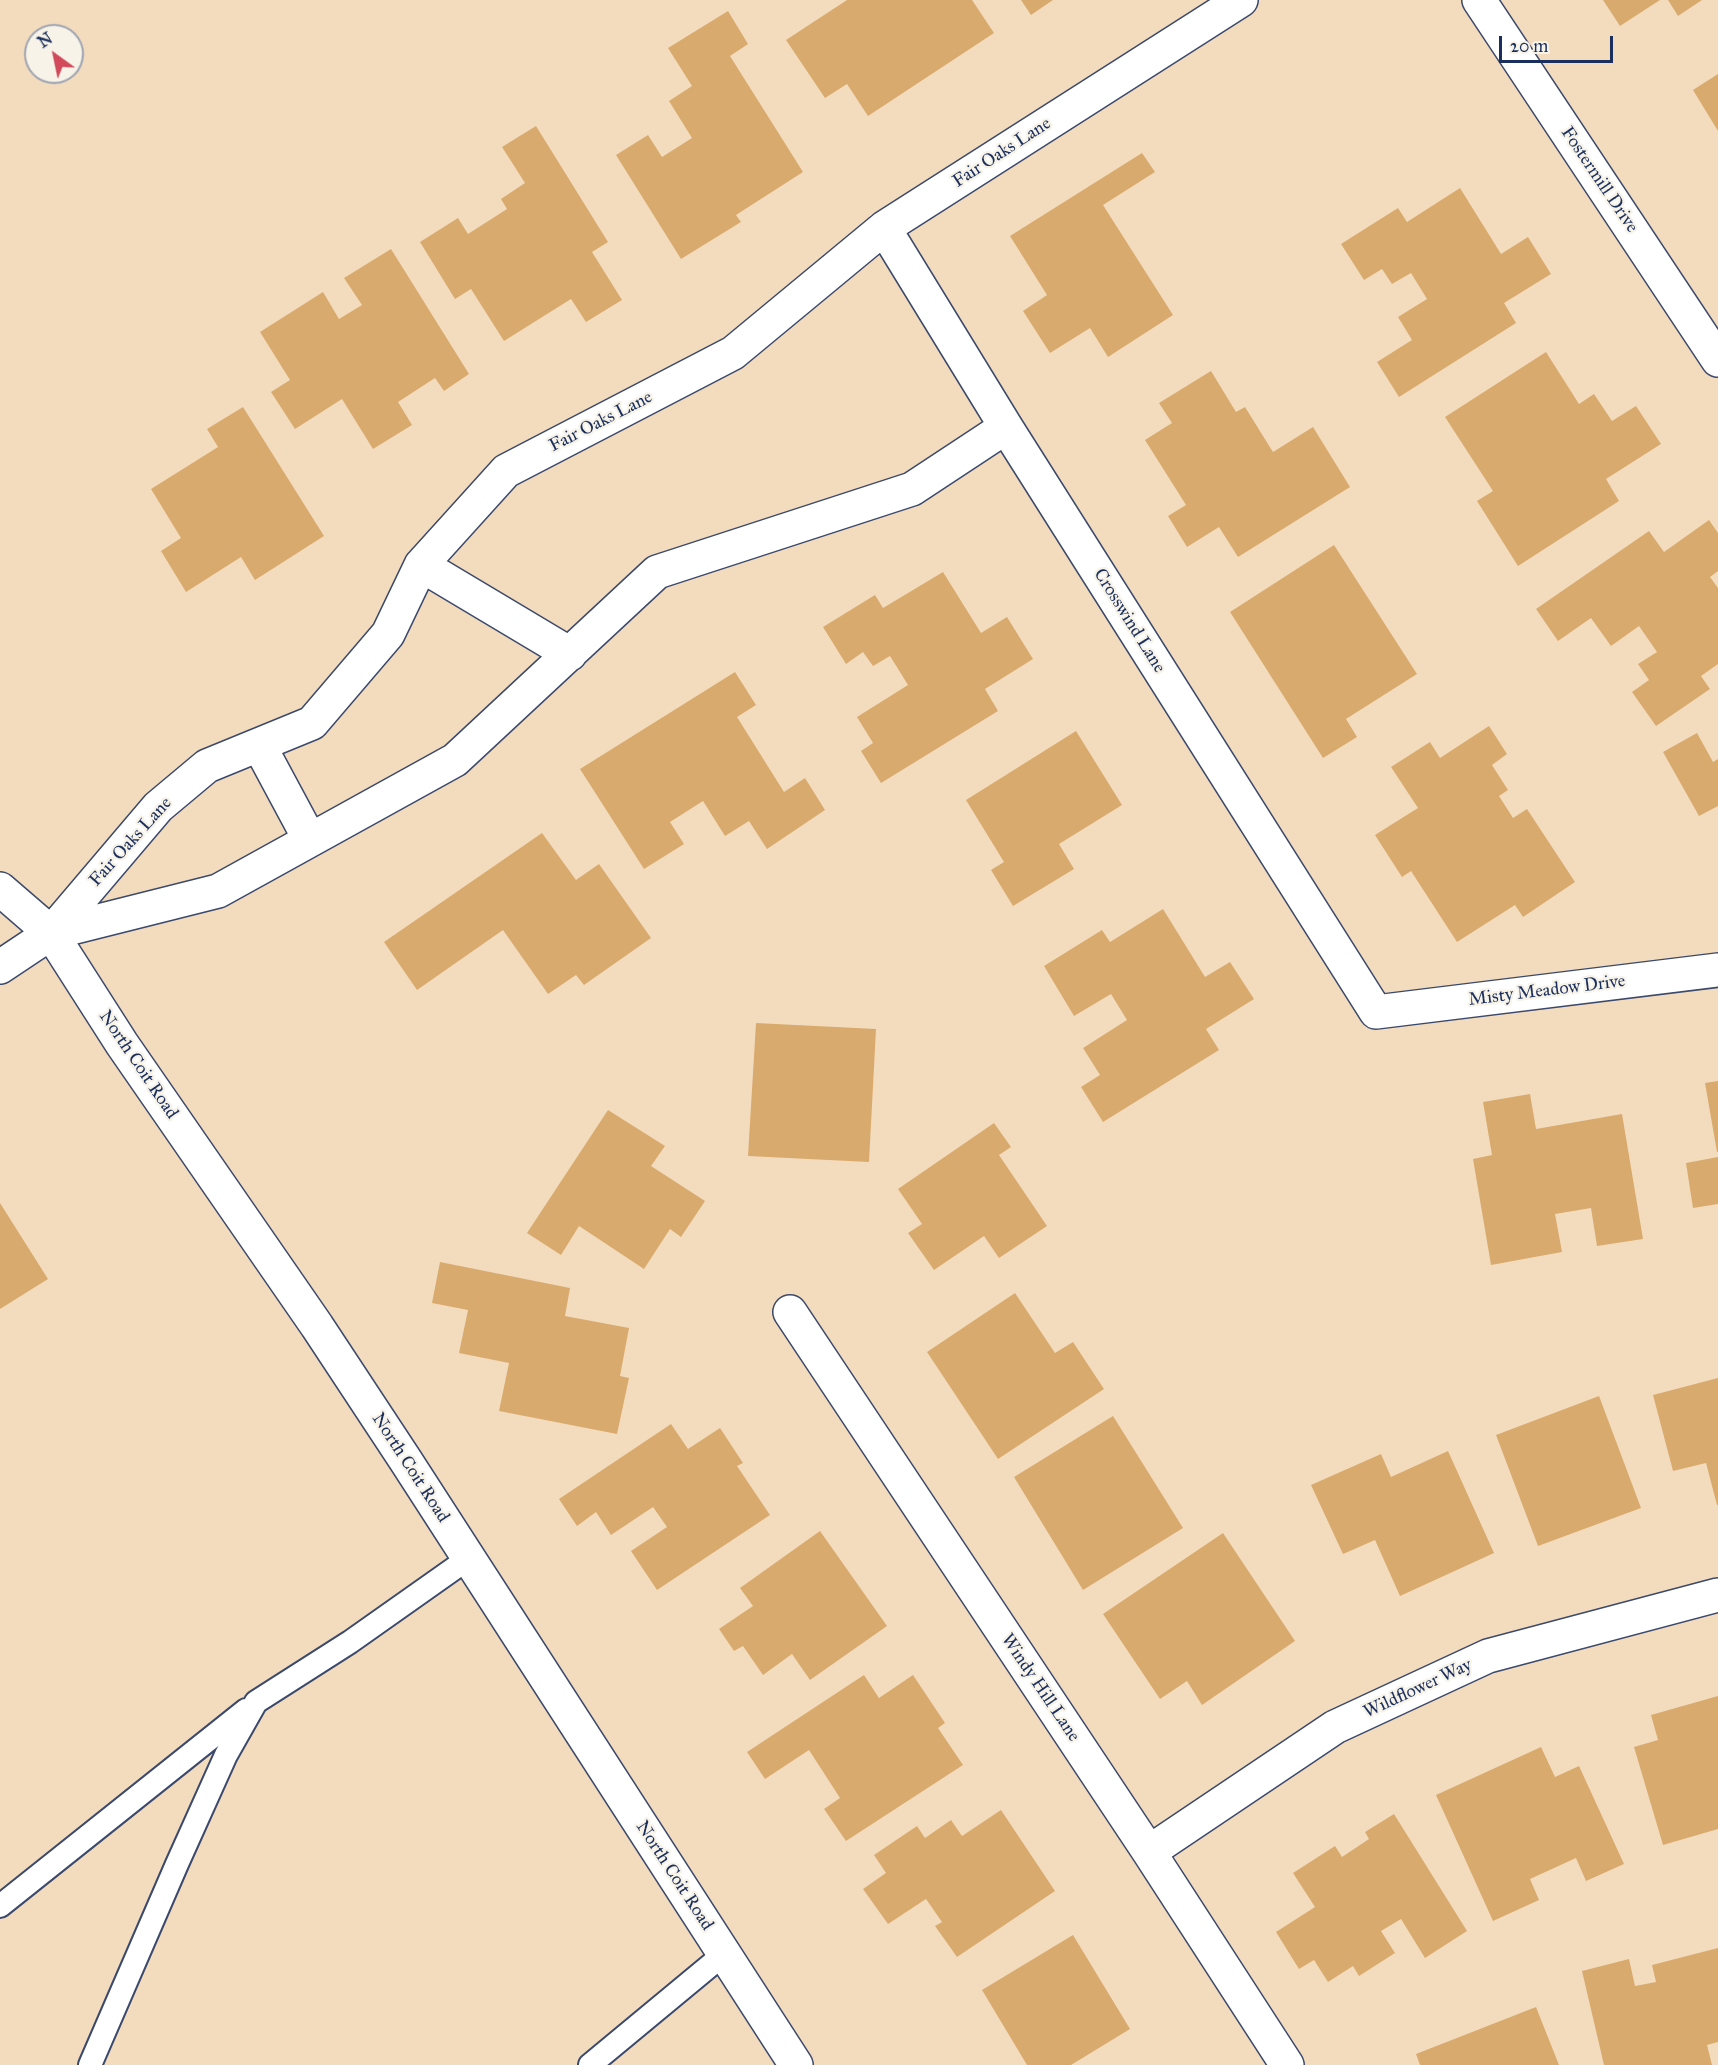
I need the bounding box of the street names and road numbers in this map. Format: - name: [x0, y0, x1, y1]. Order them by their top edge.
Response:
- street label: Fair Oaks Lane: [949, 113, 1055, 193]
- street label: Fostermill Drive: [1556, 123, 1642, 237]
- street label: Fair Oaks Lane: [546, 387, 656, 457]
- street label: Crosswind Lane: [1088, 565, 1170, 677]
- street label: Fair Oaks Lane: [85, 793, 177, 891]
- street label: Misty Meadow Drive: [1467, 971, 1627, 1011]
- street label: North Coit Road: [94, 1007, 182, 1123]
- street label: North Coit Road: [367, 1409, 453, 1527]
- street label: Windy Hill Lane: [996, 1630, 1084, 1746]
- street label: Wildflower Way: [1360, 1654, 1476, 1724]
- street label: North Coit Road: [631, 1817, 717, 1935]

